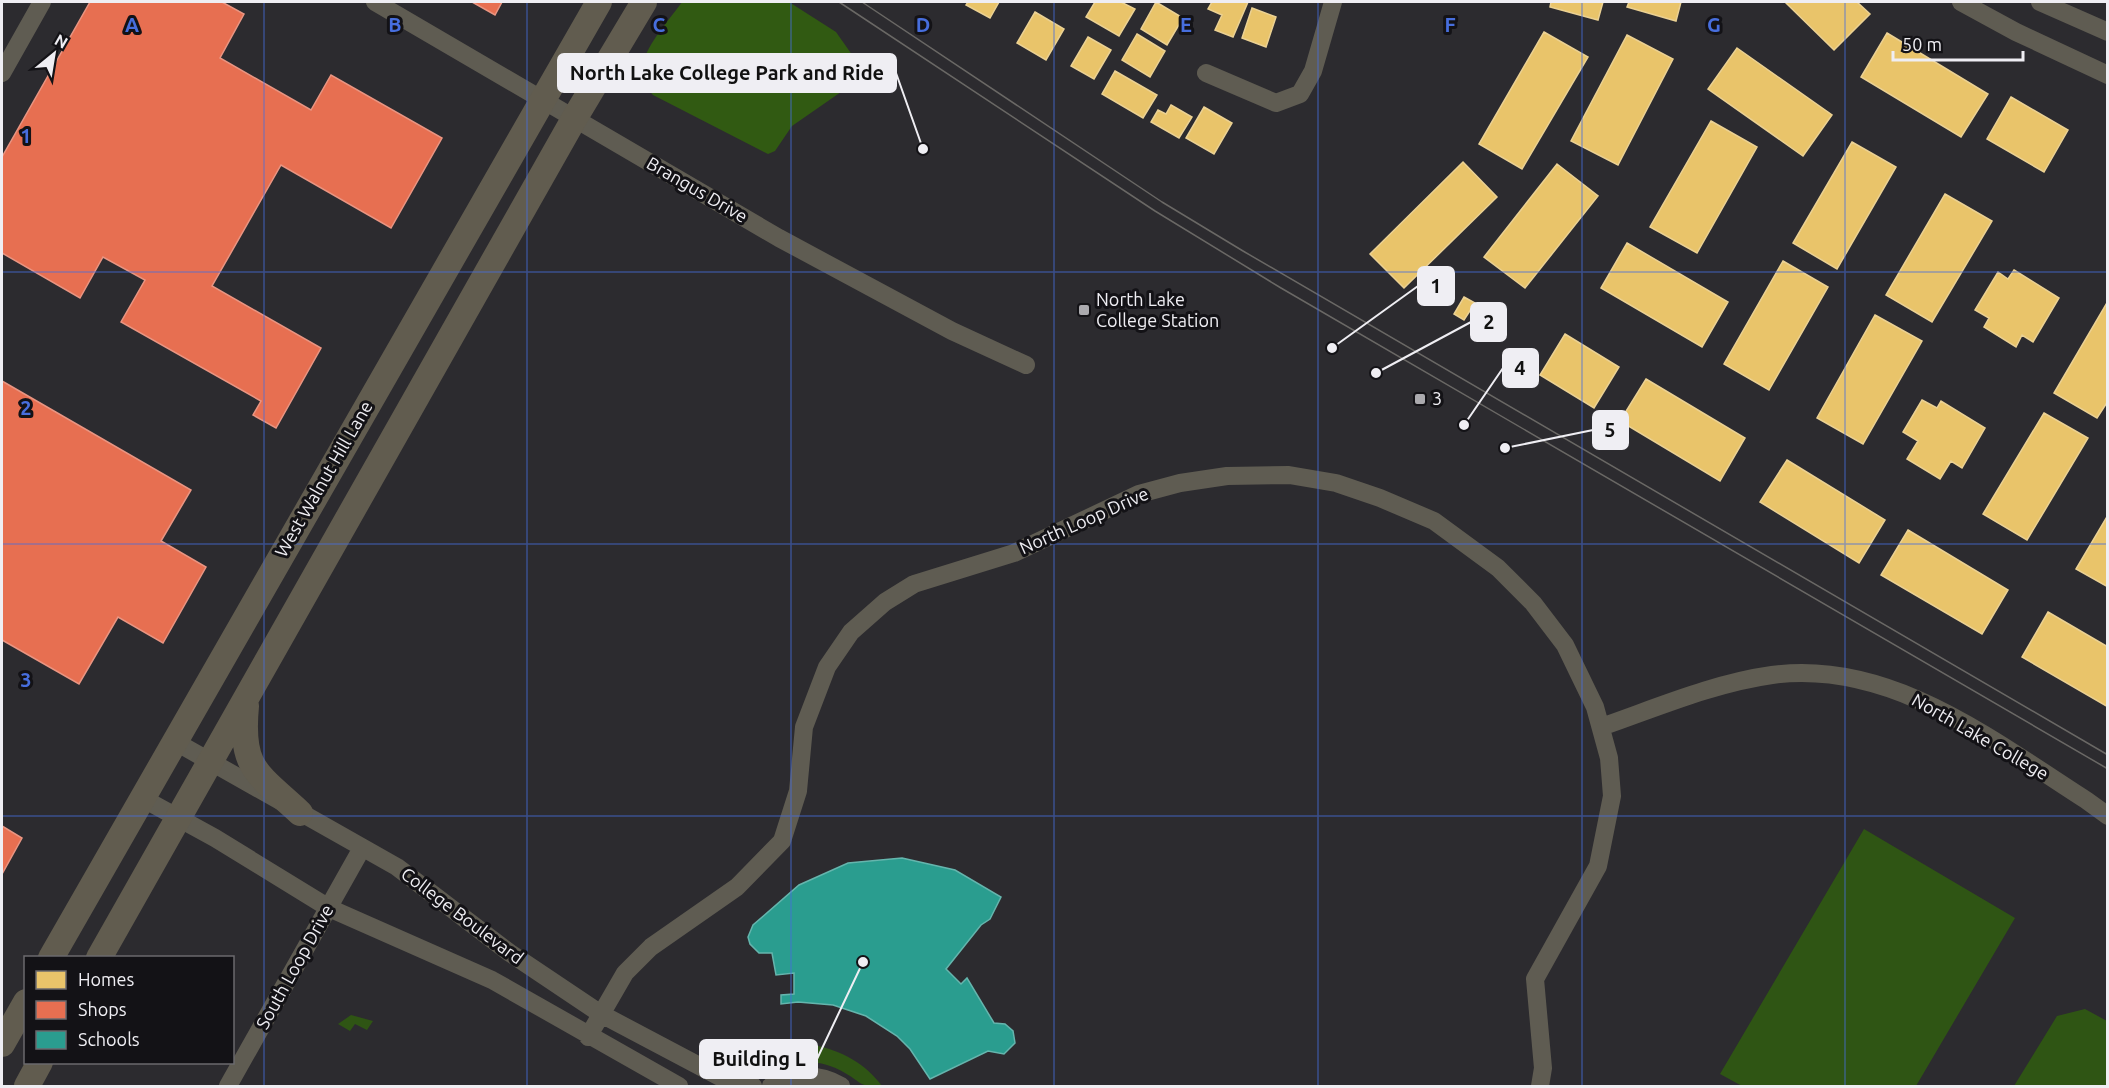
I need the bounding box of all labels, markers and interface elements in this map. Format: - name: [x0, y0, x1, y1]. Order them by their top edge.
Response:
- text: A: [125, 13, 139, 36]
- text: B: [388, 13, 402, 36]
- text: C: [653, 13, 666, 36]
- text: D: [916, 13, 930, 36]
- text: E: [1180, 13, 1192, 36]
- text: F: [1444, 13, 1456, 36]
- text: G: [1707, 13, 1721, 36]
- north arrow: [24, 24, 84, 84]
- scale bar: [1893, 24, 2024, 62]
- text: N: [52, 30, 71, 52]
- text: 50 m: [1902, 34, 1942, 54]
- callout: North Lake College Park and Ride: [558, 54, 896, 92]
- text: North Lake College Park and Ride: [570, 61, 884, 84]
- text: 1: [20, 124, 32, 147]
- street label: Brangus Drive: [644, 152, 751, 226]
- callout: 1: [1418, 267, 1454, 305]
- text: 1: [1430, 274, 1442, 297]
- place label: North Lake College Station: [1096, 289, 1219, 330]
- marker: North Lake College Station: [1077, 303, 1091, 317]
- callout: 2: [1471, 303, 1506, 341]
- text: 2: [1483, 310, 1495, 333]
- callout: 4: [1503, 349, 1538, 387]
- text: 4: [1514, 356, 1526, 379]
- place label: 3: [1432, 388, 1442, 408]
- marker: 3: [1413, 392, 1427, 406]
- text: 2: [20, 396, 32, 419]
- street label: West Walnut Hill Lane: [270, 397, 376, 560]
- callout: 5: [1593, 411, 1628, 449]
- text: 5: [1604, 418, 1616, 441]
- street label: North Loop Drive: [1016, 483, 1151, 558]
- text: 3: [20, 668, 32, 691]
- street label: North Lake College: [1909, 689, 2052, 783]
- street label: College Boulevard: [398, 863, 528, 968]
- street label: South Loop Drive: [252, 901, 337, 1032]
- legend: [24, 956, 234, 1064]
- text: Homes: [78, 969, 135, 989]
- text: Shops: [78, 999, 127, 1019]
- text: Schools: [78, 1029, 140, 1049]
- callout: Building L: [700, 1040, 817, 1078]
- text: Building L: [712, 1047, 806, 1070]

